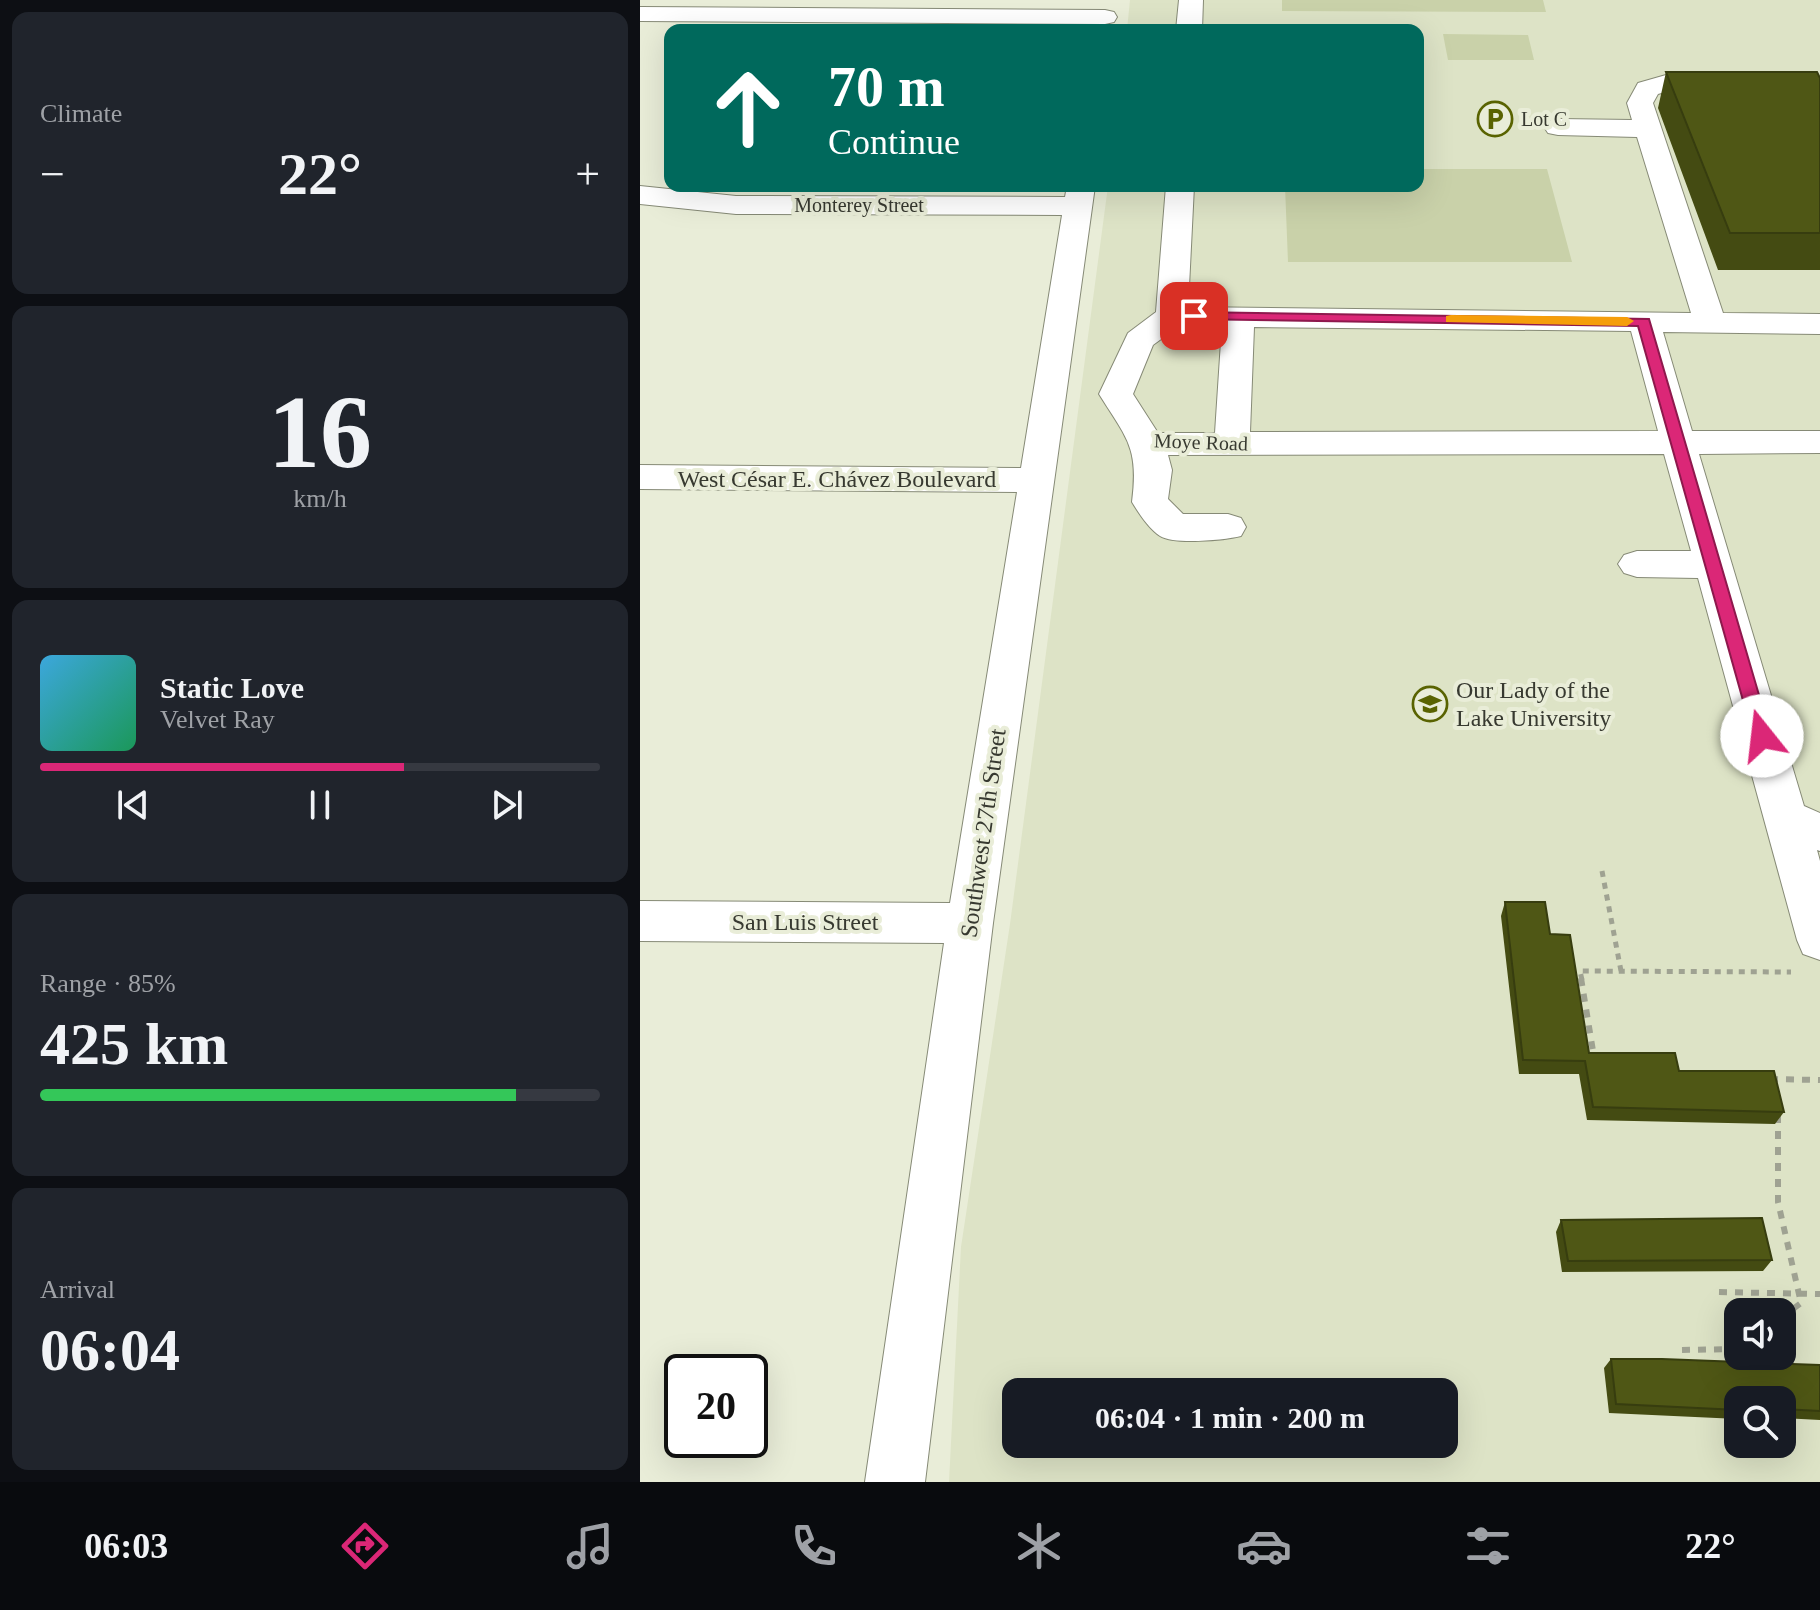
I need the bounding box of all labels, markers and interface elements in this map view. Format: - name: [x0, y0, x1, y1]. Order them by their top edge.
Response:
- icon: ahead: [696, 56, 800, 160]
- text: 70 m: [828, 56, 945, 118]
- text: Climate: [40, 99, 122, 128]
- parking icon: Lot C: [1476, 100, 1514, 138]
- place label: Lot C: [1521, 108, 1567, 130]
- text: Continue: [828, 122, 960, 162]
- text: 22°: [278, 141, 362, 207]
- text: −: [40, 150, 65, 199]
- text: +: [575, 150, 600, 199]
- street label: Monterey Street: [794, 194, 924, 217]
- pin: [1160, 282, 1228, 350]
- icon: arrive: [1172, 294, 1216, 338]
- text: 16: [268, 374, 372, 489]
- street label: Moye Road: [1154, 429, 1248, 456]
- street label: West César E. Chávez Boulevard: [678, 466, 996, 492]
- text: km/h: [293, 484, 347, 513]
- text: Static Love: [160, 671, 304, 704]
- place label: Our Lady of the Lake University: [1456, 677, 1611, 731]
- school or university icon: Our Lady of the Lake University: [1411, 685, 1449, 723]
- position arrow: [1720, 694, 1804, 778]
- text: Velvet Ray: [160, 705, 275, 734]
- street label: Southwest 27th Street: [955, 727, 1011, 939]
- icon: previous: [111, 783, 155, 827]
- icon: pause: [298, 783, 342, 827]
- icon: next: [485, 783, 529, 827]
- street label: San Luis Street: [732, 909, 879, 935]
- text: Range · 85%: [40, 969, 176, 998]
- text: 425 km: [40, 1011, 228, 1077]
- text: Arrival: [40, 1275, 115, 1304]
- map controls: [1724, 1298, 1796, 1458]
- button: sound: [1724, 1298, 1796, 1370]
- text: 06:04: [40, 1317, 180, 1383]
- speed limit sign: 20: [664, 1354, 768, 1458]
- button: search: [1724, 1386, 1796, 1458]
- text: 06:04 · 1 min · 200 m: [1095, 1401, 1365, 1434]
- icon: directions: [337, 1518, 393, 1574]
- icon: music: [562, 1518, 618, 1574]
- icon: phone: [786, 1518, 842, 1574]
- icon: climate: [1011, 1518, 1067, 1574]
- icon: car: [1236, 1518, 1292, 1574]
- icon: filters: [1460, 1518, 1516, 1574]
- text: 06:03: [84, 1526, 168, 1566]
- text: 22°: [1685, 1526, 1736, 1566]

